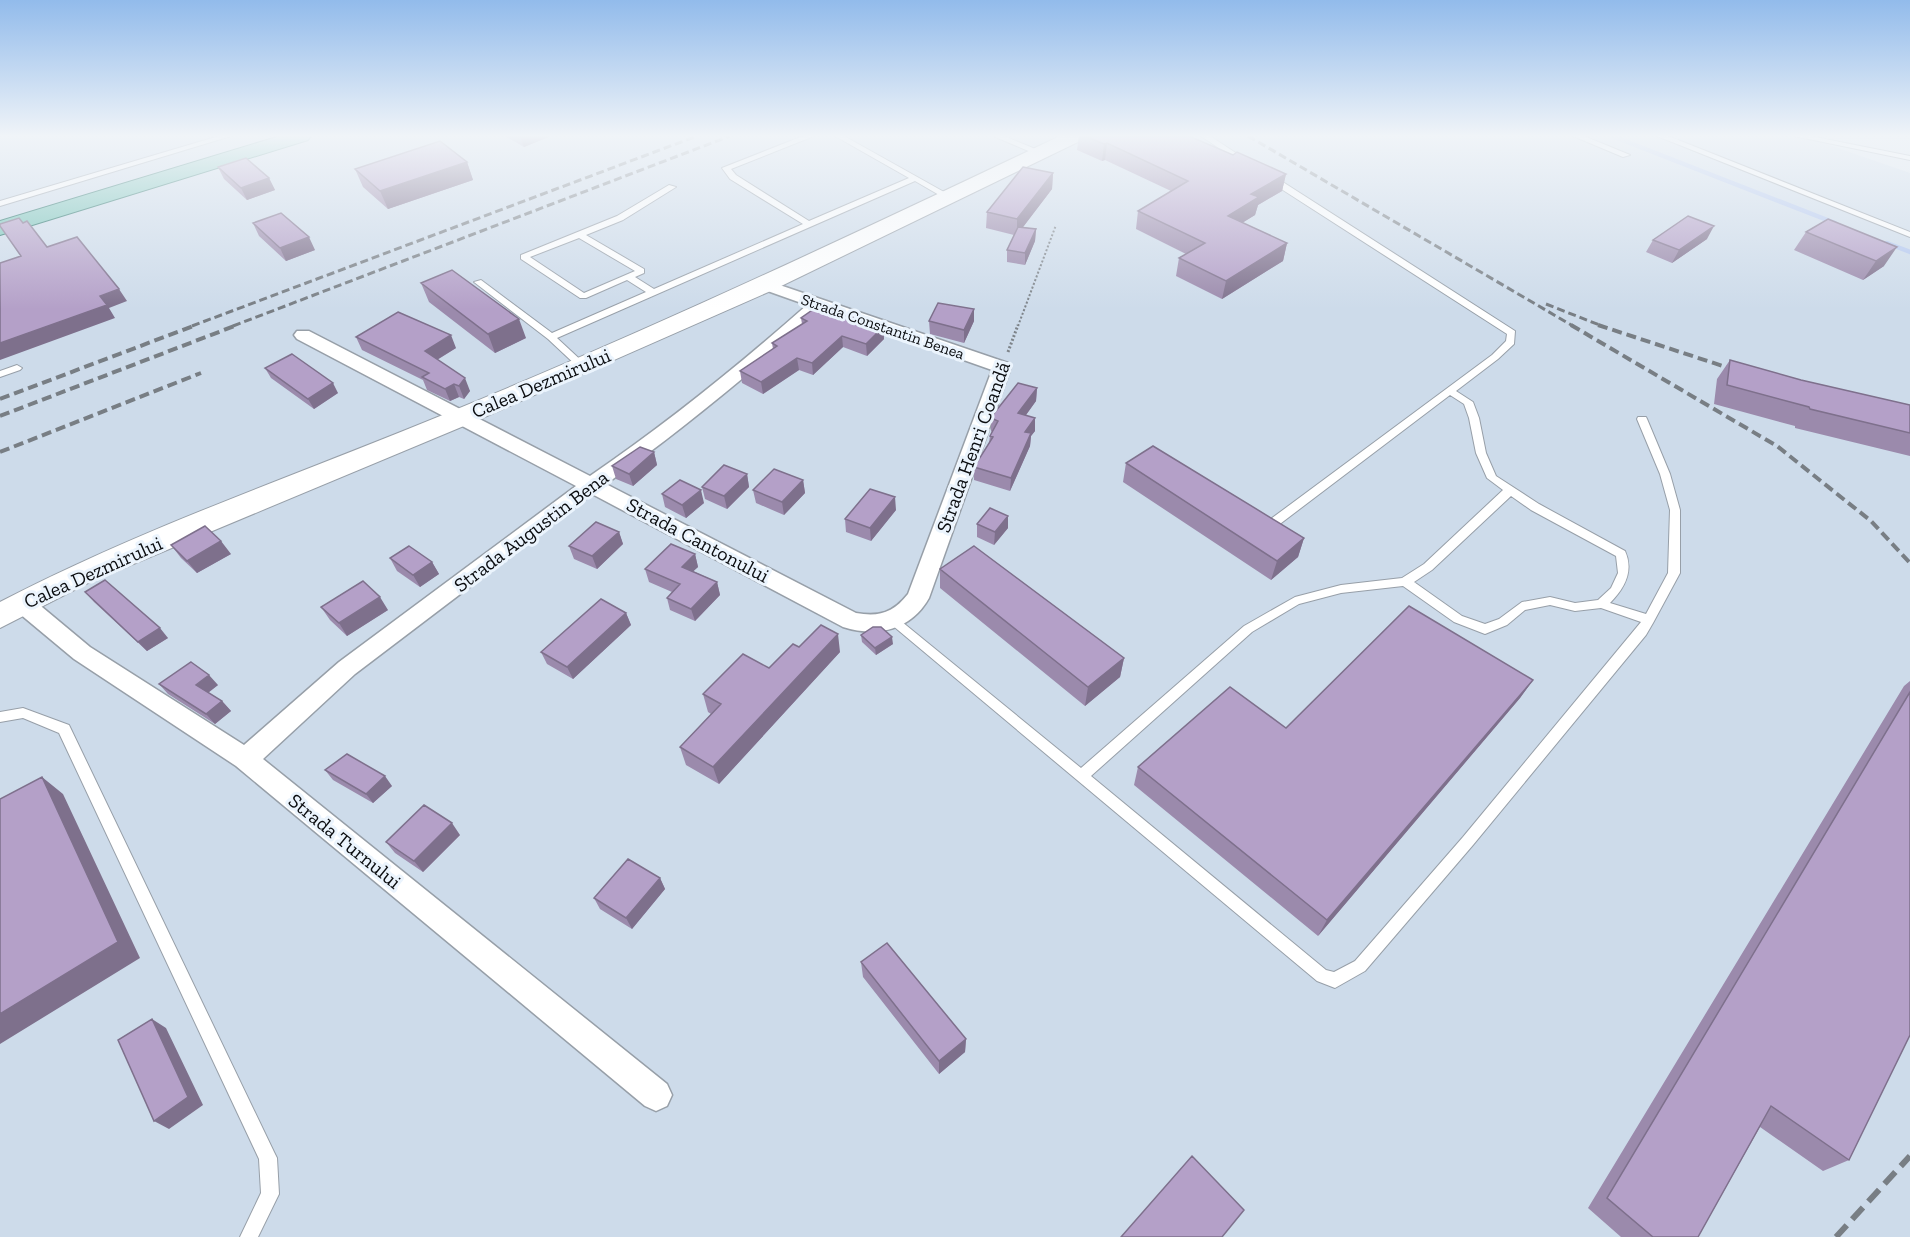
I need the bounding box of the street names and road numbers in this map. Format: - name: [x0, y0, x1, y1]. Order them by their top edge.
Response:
- street label: Strada Constantin Benea: [799, 290, 967, 363]
- street label: Calea Dezmirului: [468, 343, 615, 423]
- street label: Strada Henri Coandă: [931, 358, 1015, 536]
- street label: Strada Augustin Bena: [449, 465, 613, 597]
- street label: Strada Cantonului: [623, 492, 774, 588]
- street label: Calea Dezmirului: [20, 531, 166, 613]
- street label: Strada Turnului: [284, 788, 406, 894]

